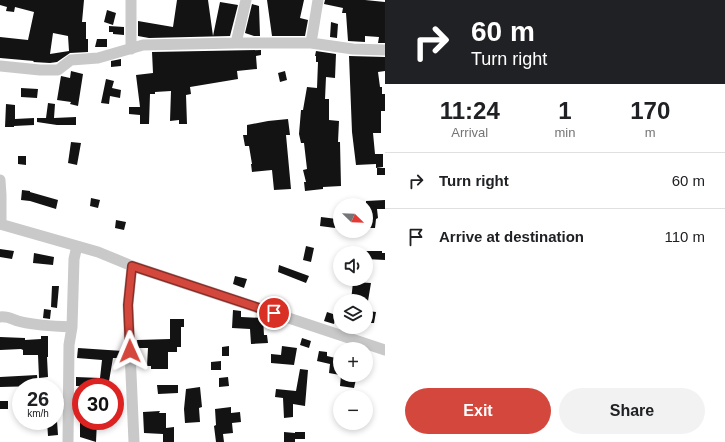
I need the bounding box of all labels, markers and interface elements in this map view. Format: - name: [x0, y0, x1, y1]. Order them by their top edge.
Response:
- icon: right: [405, 16, 457, 68]
- text: 60 m: [471, 16, 535, 47]
- text: Turn right: [471, 49, 547, 69]
- text: 11:24: [440, 97, 500, 124]
- text: 1: [558, 97, 572, 124]
- text: 170: [630, 97, 670, 124]
- text: Arrival: [451, 125, 488, 140]
- text: min: [555, 125, 575, 140]
- text: m: [645, 125, 656, 140]
- icon: right: [405, 170, 427, 192]
- text: Turn right: [439, 172, 509, 189]
- text: 60 m: [672, 172, 705, 189]
- north arrow: [333, 198, 373, 238]
- map controls: [333, 198, 373, 430]
- icon: arrive: [405, 226, 427, 248]
- text: Arrive at destination: [439, 228, 584, 245]
- text: 110 m: [664, 228, 705, 245]
- button: sound: [333, 246, 373, 286]
- button: layers: [333, 294, 373, 334]
- pin: [257, 296, 291, 330]
- icon: arrive: [263, 302, 285, 324]
- position arrow: [109, 330, 151, 372]
- button: +: [333, 342, 373, 382]
- speed limit sign: 30: [72, 378, 124, 430]
- text: 26: [27, 388, 49, 410]
- button: Exit: [405, 388, 551, 434]
- button: Share: [559, 388, 705, 434]
- button: −: [333, 390, 373, 430]
- text: km/h: [27, 408, 49, 419]

